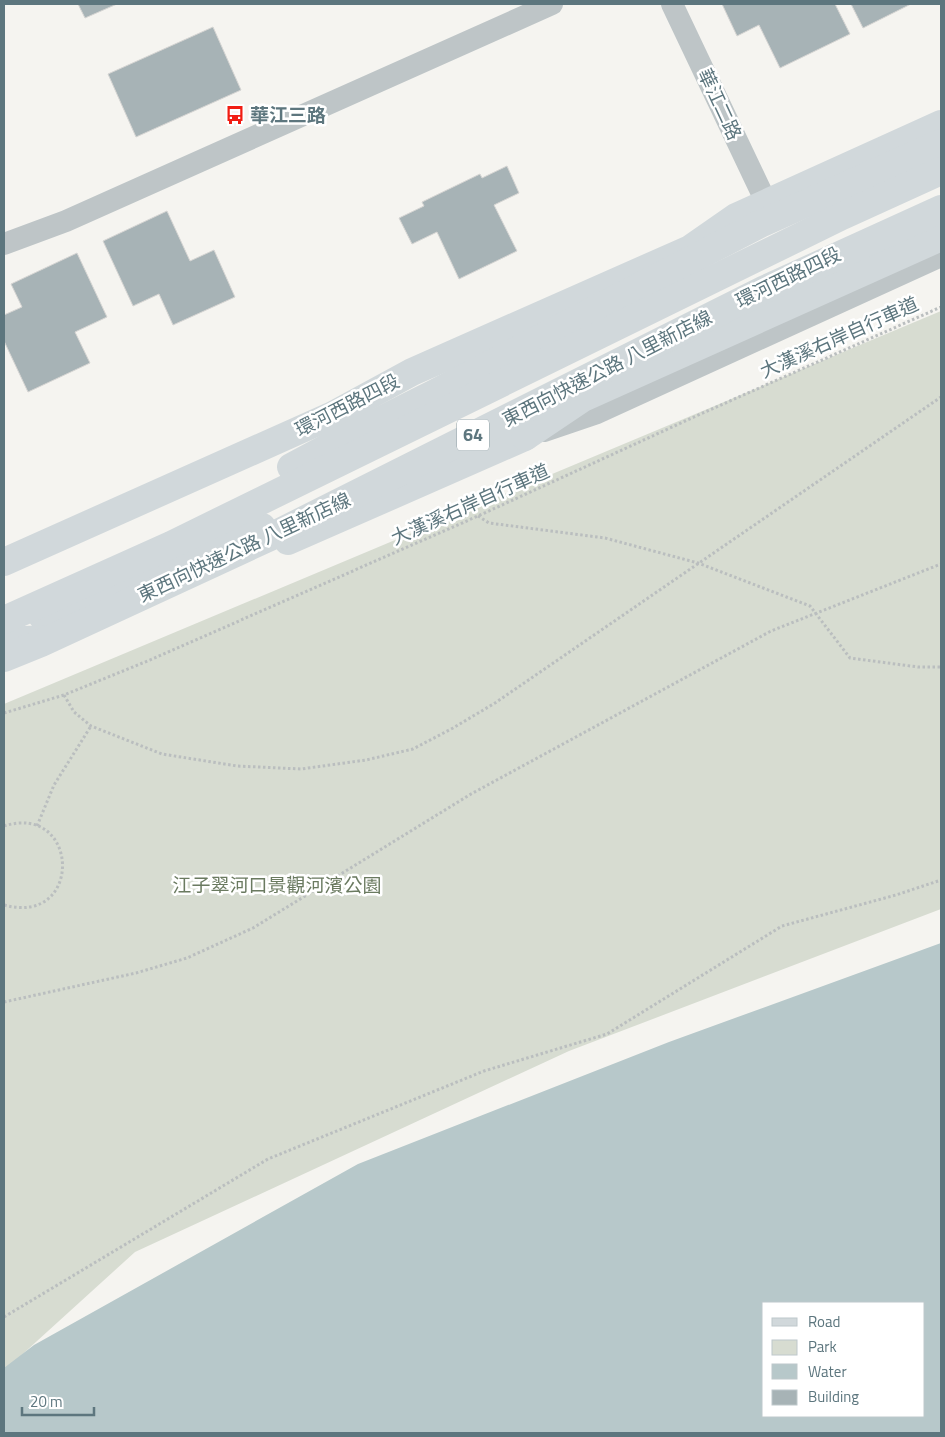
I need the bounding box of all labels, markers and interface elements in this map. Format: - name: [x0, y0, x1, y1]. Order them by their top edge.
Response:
- street label: 華江二路: [691, 63, 750, 144]
- place label: 華江三路: [250, 100, 326, 129]
- bus stop icon: 華江三路: [224, 104, 246, 126]
- street label: 環河西路四段: [730, 239, 845, 315]
- street label: 大漢溪右岸自行車道: [755, 289, 923, 385]
- street label: 東西向快速公路 八里新店線: [497, 302, 717, 433]
- street label: 環河西路四段: [289, 366, 404, 443]
- road number: 64: [457, 420, 489, 450]
- street label: 大漢溪右岸自行車道: [386, 456, 554, 552]
- street label: 東西向快速公路 八里新店線: [132, 484, 355, 609]
- park label: 江子翠河口景觀河濱公園: [172, 870, 382, 899]
- legend: [762, 1302, 925, 1417]
- text: Road: [808, 1310, 840, 1333]
- text: Park: [808, 1335, 837, 1358]
- text: Water: [808, 1360, 847, 1383]
- scale bar: [22, 1384, 95, 1416]
- text: Building: [808, 1385, 859, 1408]
- text: 20 m: [30, 1390, 63, 1413]

